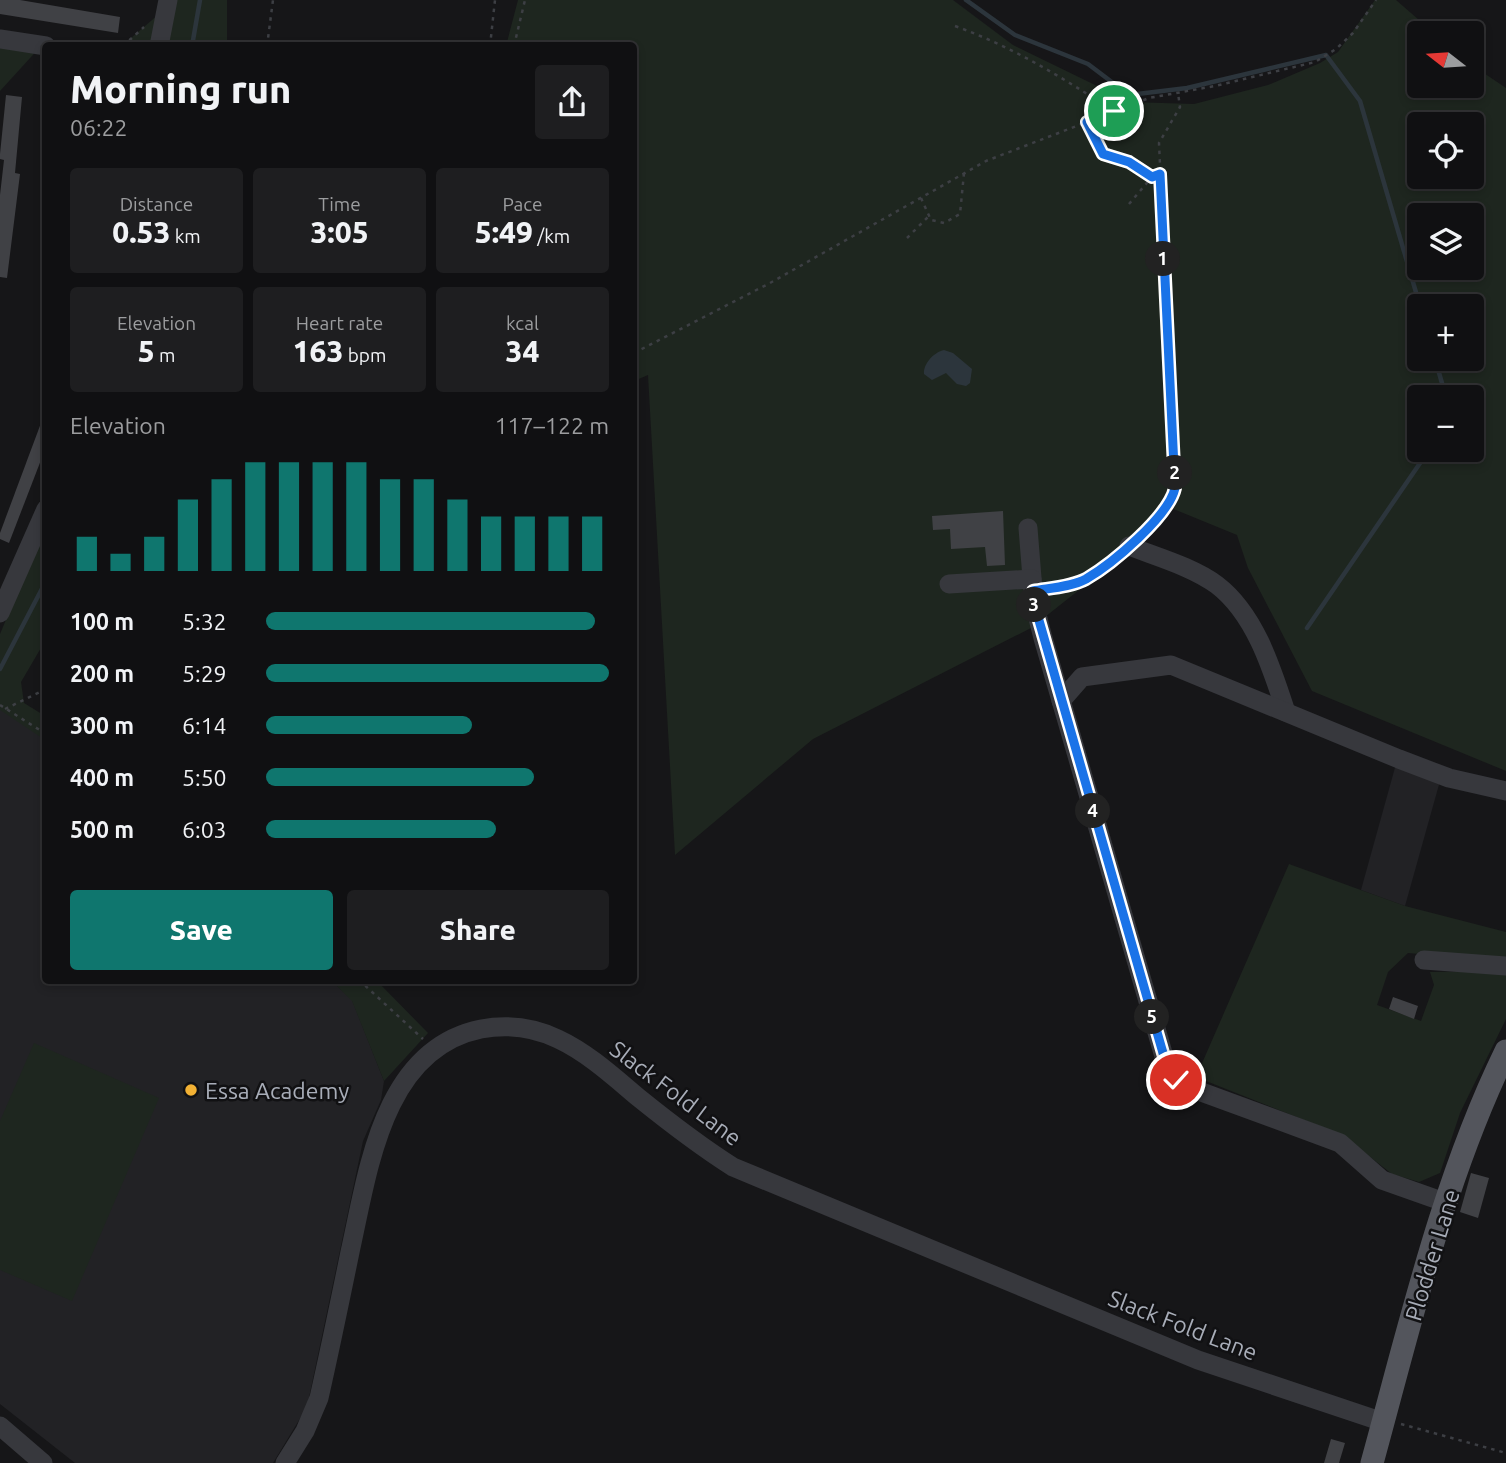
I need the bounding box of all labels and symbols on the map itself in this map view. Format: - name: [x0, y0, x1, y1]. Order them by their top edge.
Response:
- north arrow: [1407, 21, 1484, 98]
- pin: [1084, 81, 1144, 141]
- pin: 1: [1146, 242, 1180, 276]
- pin: 2: [1158, 456, 1192, 490]
- pin: 3: [1016, 588, 1052, 622]
- pin: 4: [1076, 794, 1110, 828]
- pin: 5: [1134, 1000, 1170, 1034]
- street label: Slack Fold Lane: [606, 1036, 746, 1150]
- pin: [1146, 1050, 1206, 1110]
- place label: Essa Academy: [205, 1078, 349, 1103]
- marker: Essa Academy: [183, 1082, 199, 1098]
- street label: Plodder Lane: [1400, 1186, 1464, 1324]
- street label: Slack Fold Lane: [1105, 1285, 1261, 1365]

